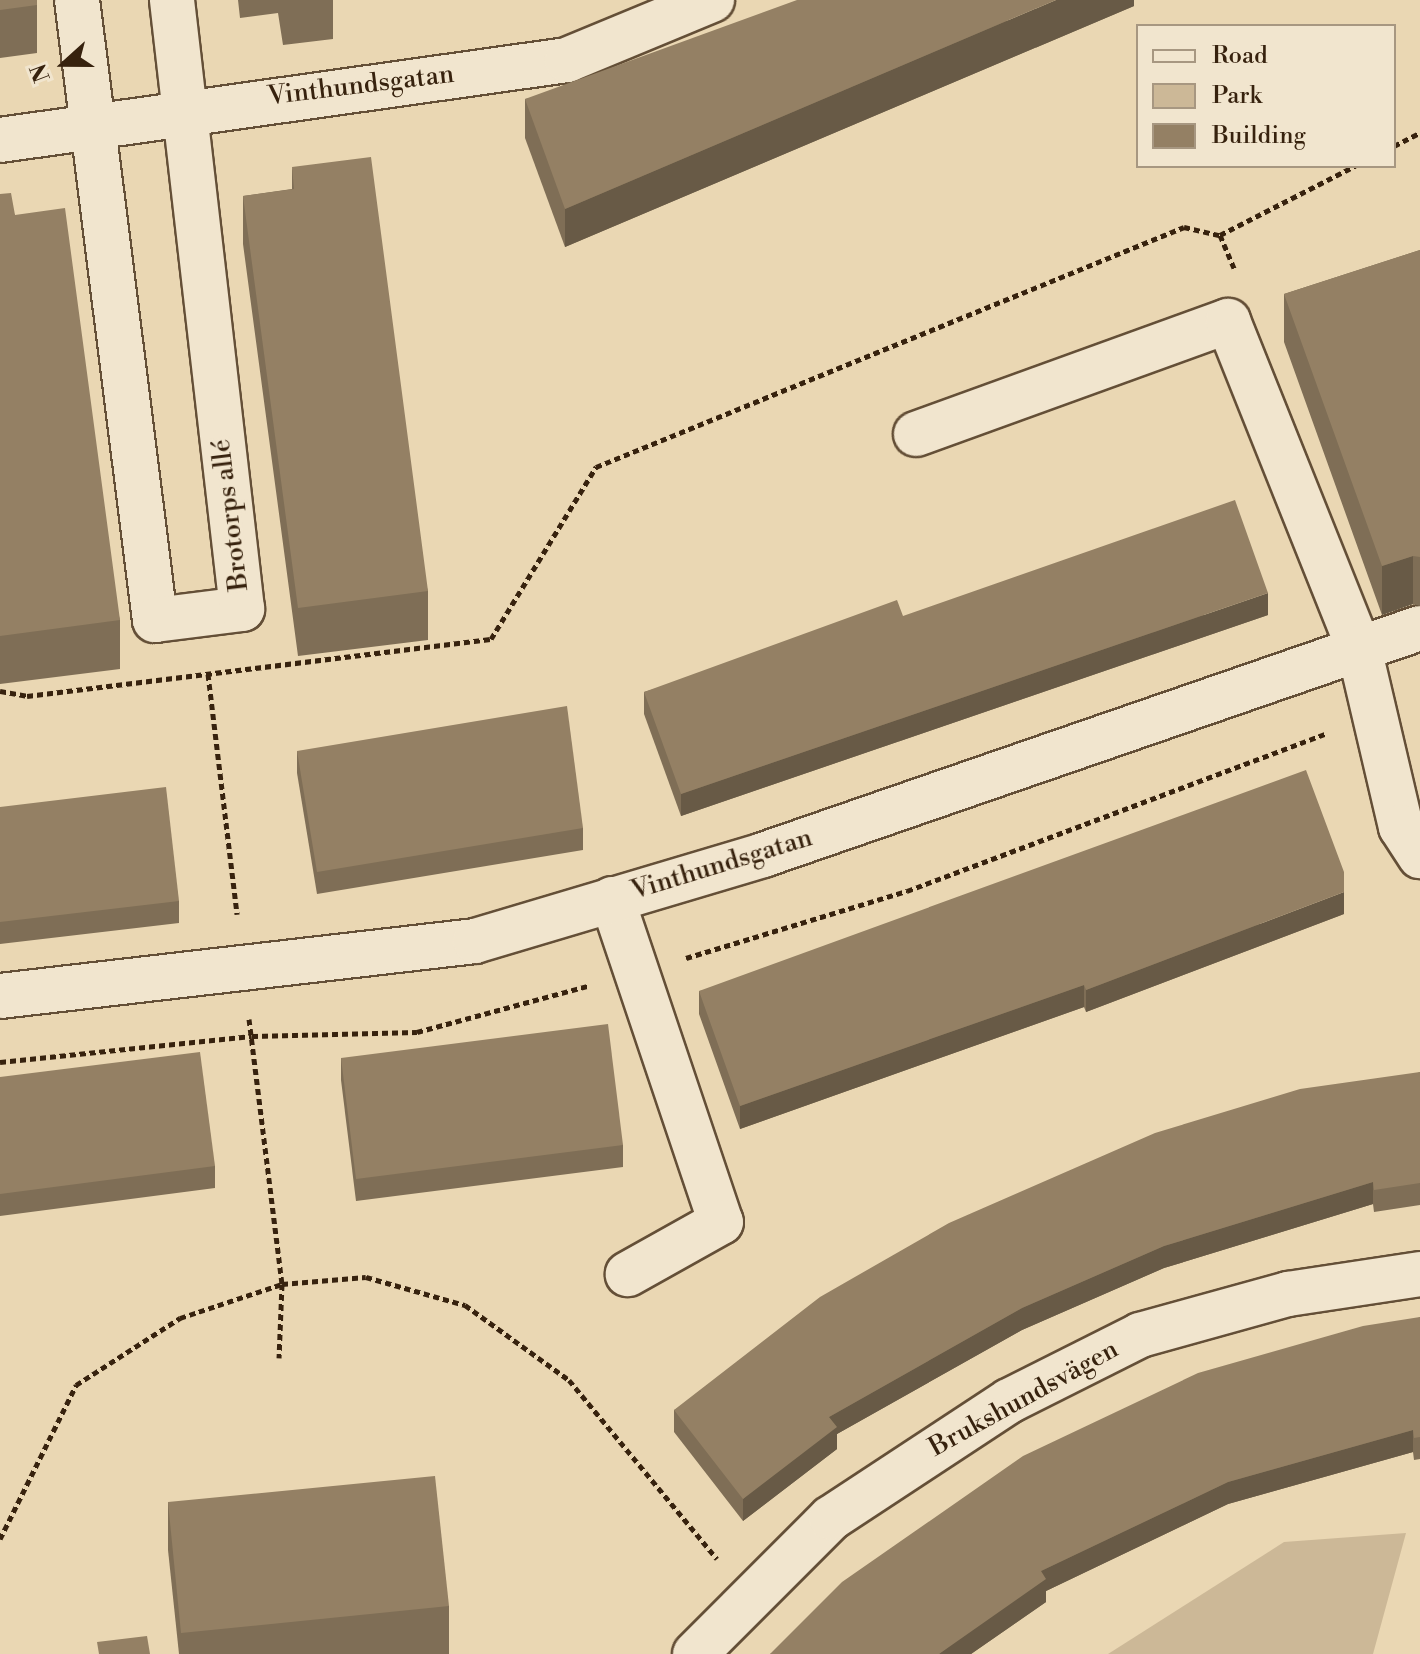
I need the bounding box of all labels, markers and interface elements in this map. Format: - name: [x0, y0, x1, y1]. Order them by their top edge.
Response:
- north arrow: [24, 24, 104, 104]
- legend: [1136, 24, 1396, 168]
- text: Road: [1212, 41, 1268, 71]
- street label: Vinthundsgatan: [266, 59, 456, 113]
- text: N: [25, 60, 57, 86]
- text: Park: [1212, 81, 1262, 111]
- text: Building: [1212, 121, 1306, 151]
- street label: Brotorps allé: [206, 437, 256, 593]
- street label: Vinthundsgatan: [628, 823, 816, 907]
- street label: Brukshundsvägen: [924, 1334, 1124, 1464]

